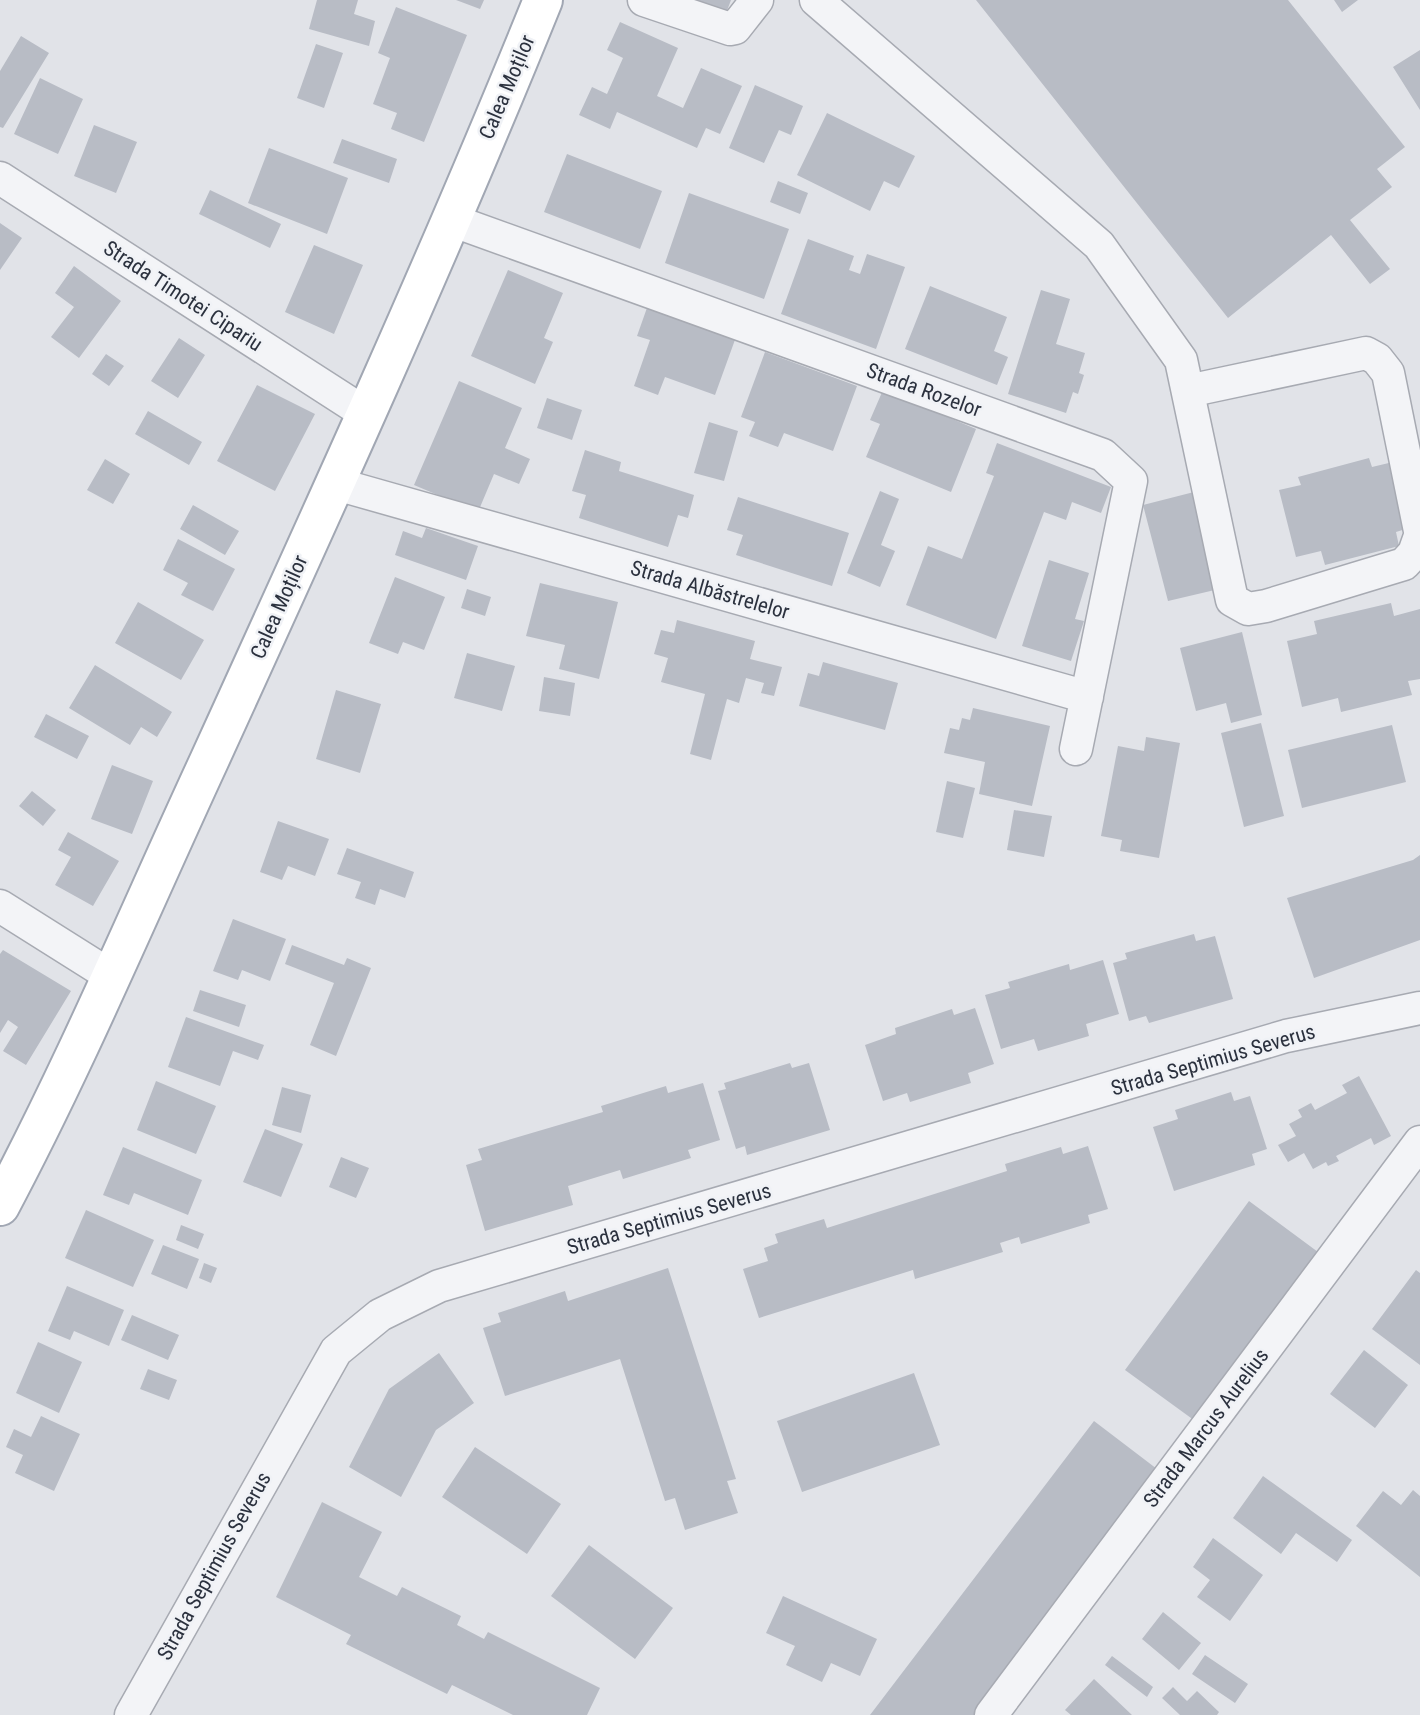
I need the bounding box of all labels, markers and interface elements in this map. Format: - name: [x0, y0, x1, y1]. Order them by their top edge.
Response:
- street label: Calea Moților: [474, 31, 541, 143]
- street label: Strada Timotei Cipariu: [99, 236, 267, 356]
- street label: Strada Rozelor: [863, 358, 985, 422]
- street label: Calea Moților: [246, 552, 313, 663]
- street label: Strada Albăstrelelor: [628, 556, 792, 624]
- street label: Strada Septimius Severus: [1108, 1019, 1318, 1101]
- street label: Strada Septimius Severus: [564, 1178, 774, 1260]
- street label: Strada Marcus Aurelius: [1139, 1344, 1273, 1512]
- street label: Strada Septimius Severus: [152, 1468, 276, 1664]

